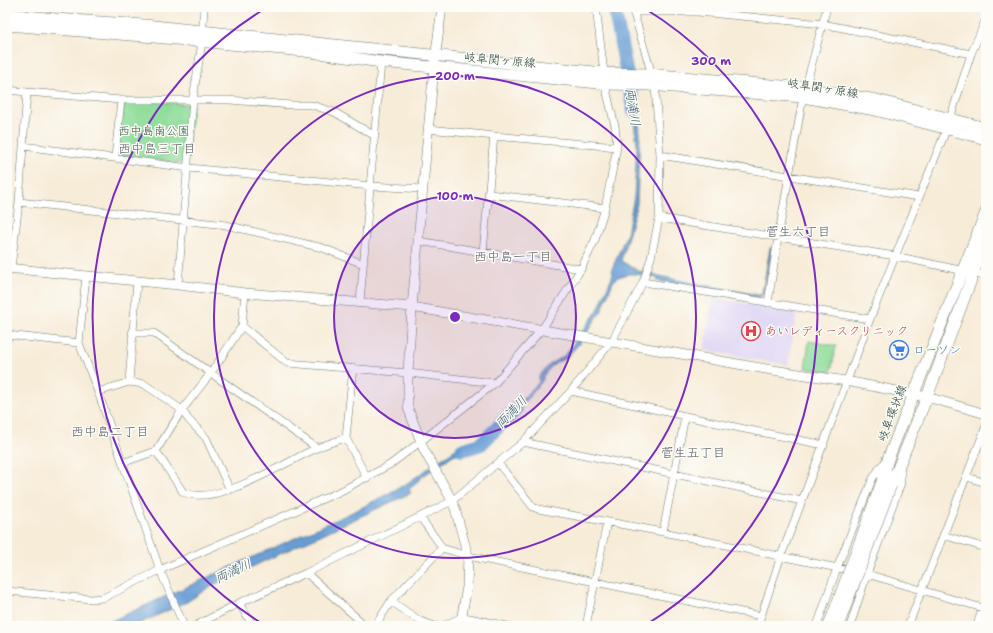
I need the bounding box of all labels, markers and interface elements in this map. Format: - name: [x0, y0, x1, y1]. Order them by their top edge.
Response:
- street label: 岐阜関ヶ原線: [463, 49, 537, 71]
- text: 300 m: [691, 53, 731, 69]
- text: 200 m: [435, 68, 475, 84]
- street label: 岐阜関ヶ原線: [786, 74, 860, 102]
- water label: 両満川: [622, 86, 644, 128]
- park label: 西中島南公園: [118, 123, 190, 139]
- district label: 西中島三丁目: [118, 140, 196, 157]
- text: 100 m: [437, 188, 474, 204]
- district label: 菅生六丁目: [765, 223, 831, 240]
- district label: 西中島一丁目: [474, 248, 552, 265]
- centre of rings: [448, 310, 462, 324]
- hospital icon: あいレディースクリニック: [740, 320, 762, 342]
- place label: あいレディースクリニック: [765, 323, 908, 339]
- supermarket icon: ローソン: [888, 339, 910, 361]
- place label: ローソン: [913, 342, 961, 358]
- street label: 岐阜環状線: [874, 382, 910, 444]
- water label: 両満川: [491, 392, 531, 432]
- district label: 西中島二丁目: [71, 423, 149, 440]
- district label: 菅生五丁目: [660, 444, 726, 461]
- water label: 両満川: [212, 555, 254, 587]

